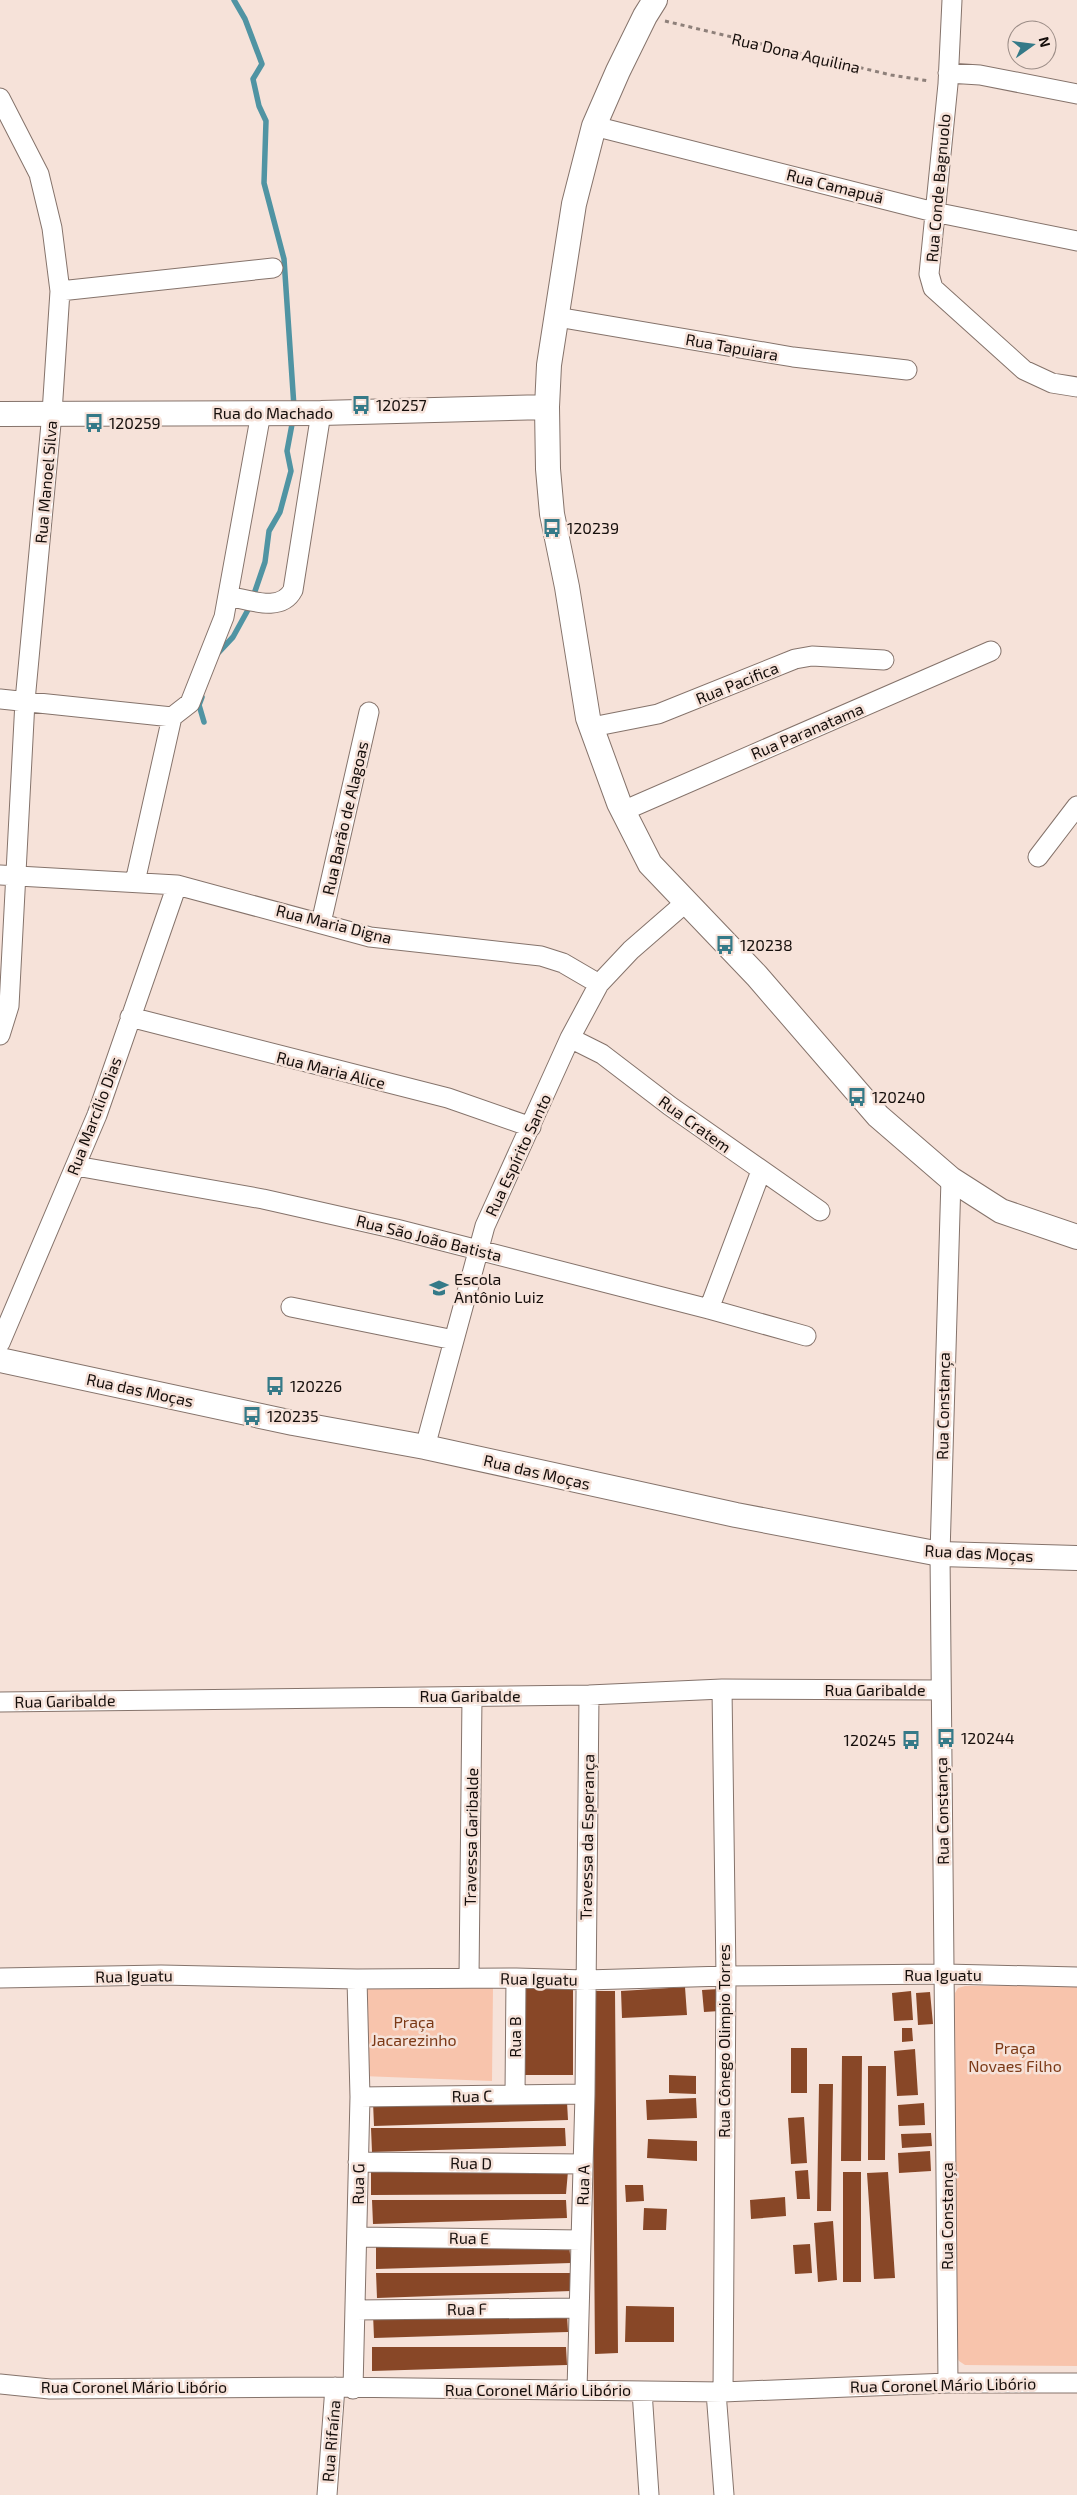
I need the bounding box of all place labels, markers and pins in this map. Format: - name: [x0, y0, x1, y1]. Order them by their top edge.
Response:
- bus stop icon: 120257: [350, 394, 372, 416]
- place label: 120257: [376, 395, 427, 414]
- bus stop icon: 120259: [83, 412, 105, 434]
- place label: 120259: [109, 413, 161, 432]
- bus stop icon: 120239: [541, 517, 563, 539]
- place label: 120239: [567, 518, 619, 537]
- bus stop icon: 120238: [714, 934, 736, 956]
- place label: 120238: [740, 935, 793, 954]
- bus stop icon: 120240: [846, 1086, 868, 1108]
- place label: 120240: [872, 1087, 926, 1106]
- place label: Escola Antônio Luiz: [454, 1269, 544, 1306]
- school or university icon: Escola Antônio Luiz: [428, 1277, 450, 1299]
- bus stop icon: 120226: [264, 1375, 286, 1397]
- place label: 120226: [290, 1376, 342, 1395]
- bus stop icon: 120235: [241, 1405, 263, 1427]
- place label: 120235: [267, 1406, 318, 1425]
- bus stop icon: 120244: [935, 1727, 957, 1749]
- place label: 120244: [961, 1728, 1015, 1747]
- bus stop icon: 120245: [900, 1729, 922, 1751]
- place label: 120245: [844, 1730, 896, 1749]

